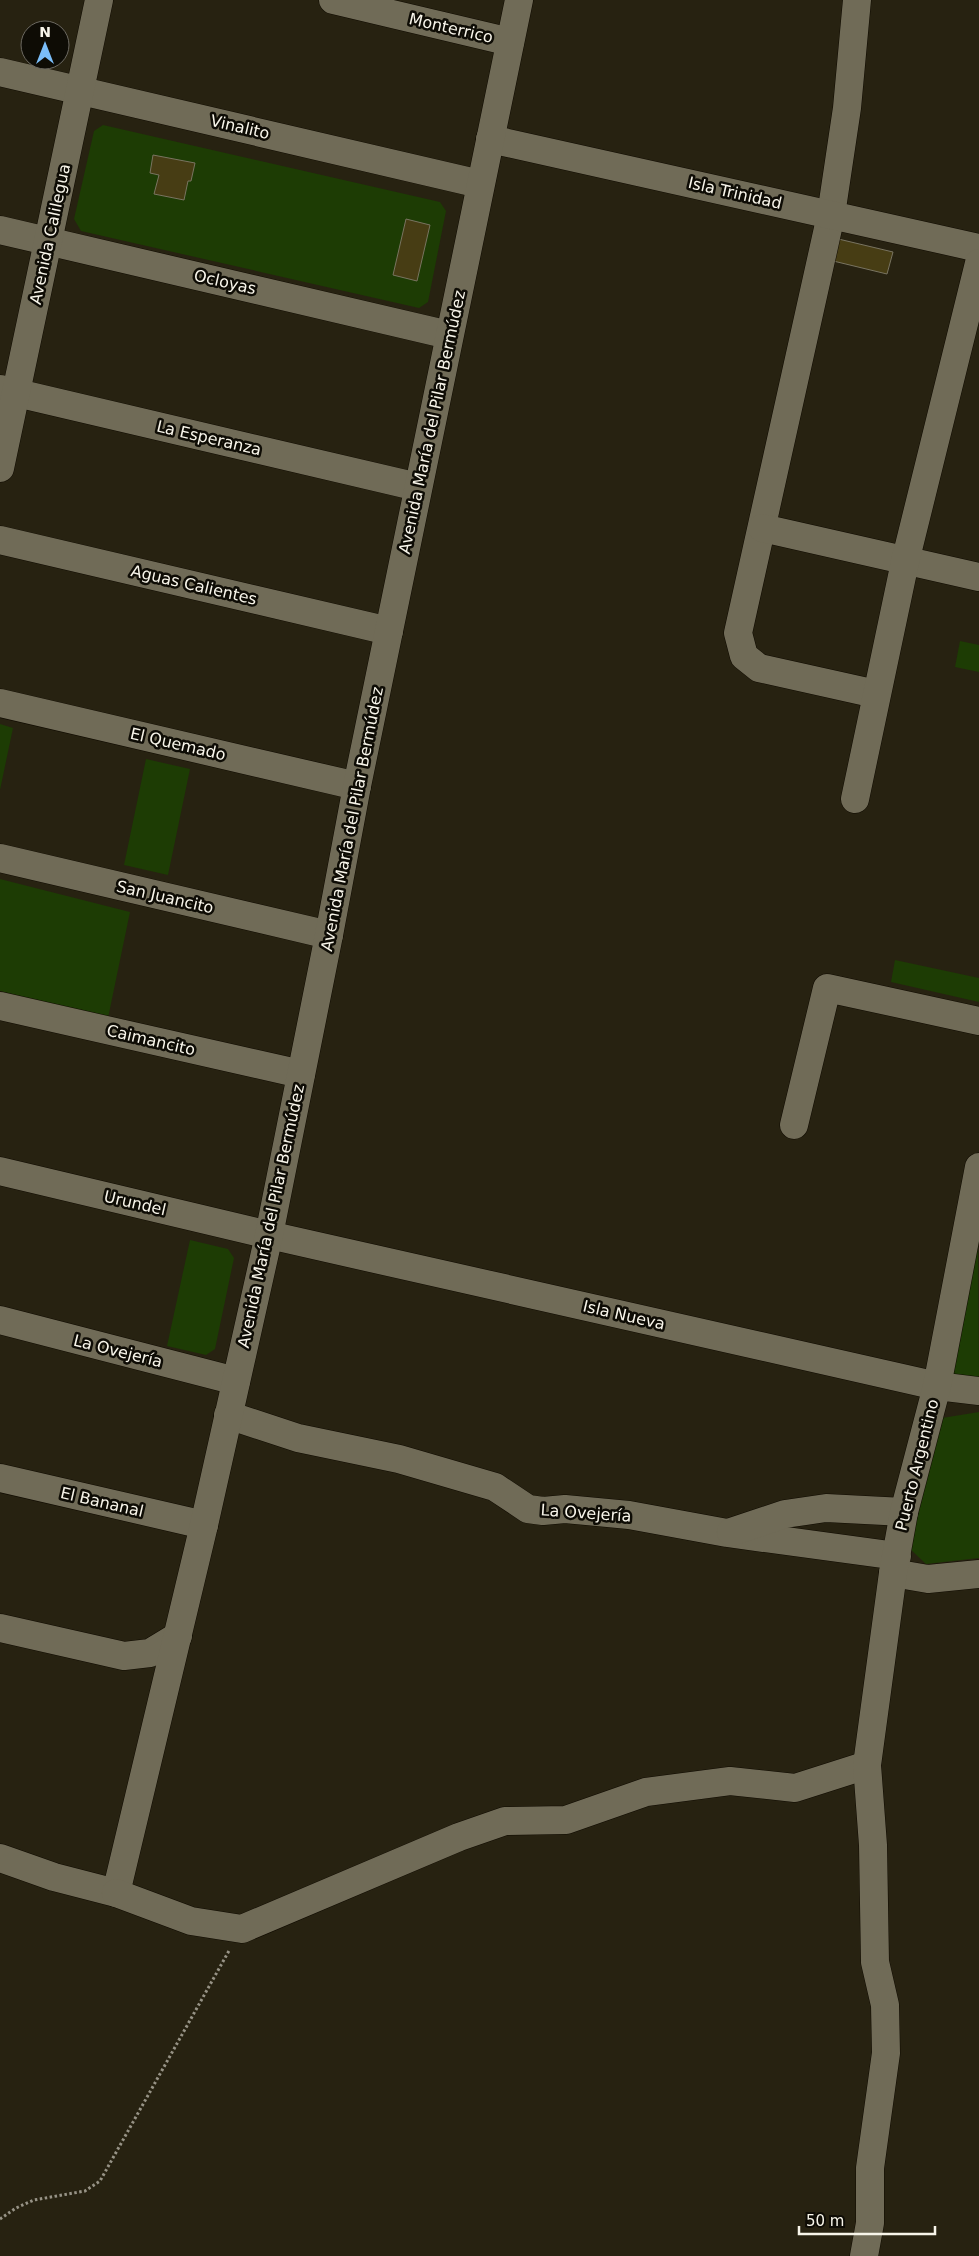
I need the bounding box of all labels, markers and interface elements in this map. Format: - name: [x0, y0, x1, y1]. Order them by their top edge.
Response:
- street label: Monterrico: [407, 9, 495, 47]
- north arrow: [20, 20, 70, 70]
- text: N: [39, 24, 51, 40]
- street label: Vinalito: [209, 111, 271, 143]
- street label: Avenida Calilegua: [26, 162, 74, 306]
- street label: Isla Trinidad: [686, 173, 784, 213]
- street label: Ocloyas: [192, 266, 258, 298]
- street label: Avenida María del Pilar Bermúdez: [395, 289, 469, 555]
- street label: La Esperanza: [155, 417, 263, 459]
- street label: Aguas Calientes: [129, 561, 259, 609]
- street label: Avenida María del Pilar Bermúdez: [317, 685, 387, 953]
- street label: El Quemado: [128, 724, 228, 764]
- street label: San Juancito: [114, 877, 216, 917]
- street label: Caimancito: [105, 1021, 197, 1059]
- street label: Avenida María del Pilar Bermúdez: [234, 1083, 308, 1349]
- street label: Urundel: [102, 1187, 168, 1219]
- street label: Isla Nueva: [581, 1296, 667, 1334]
- street label: La Ovejería: [72, 1331, 164, 1371]
- street label: Puerto Argentino: [891, 1397, 943, 1533]
- street label: El Bananal: [59, 1483, 145, 1521]
- street label: La Ovejería: [540, 1500, 632, 1526]
- scale bar: [799, 2204, 935, 2236]
- text: 50 m: [806, 2212, 844, 2230]

